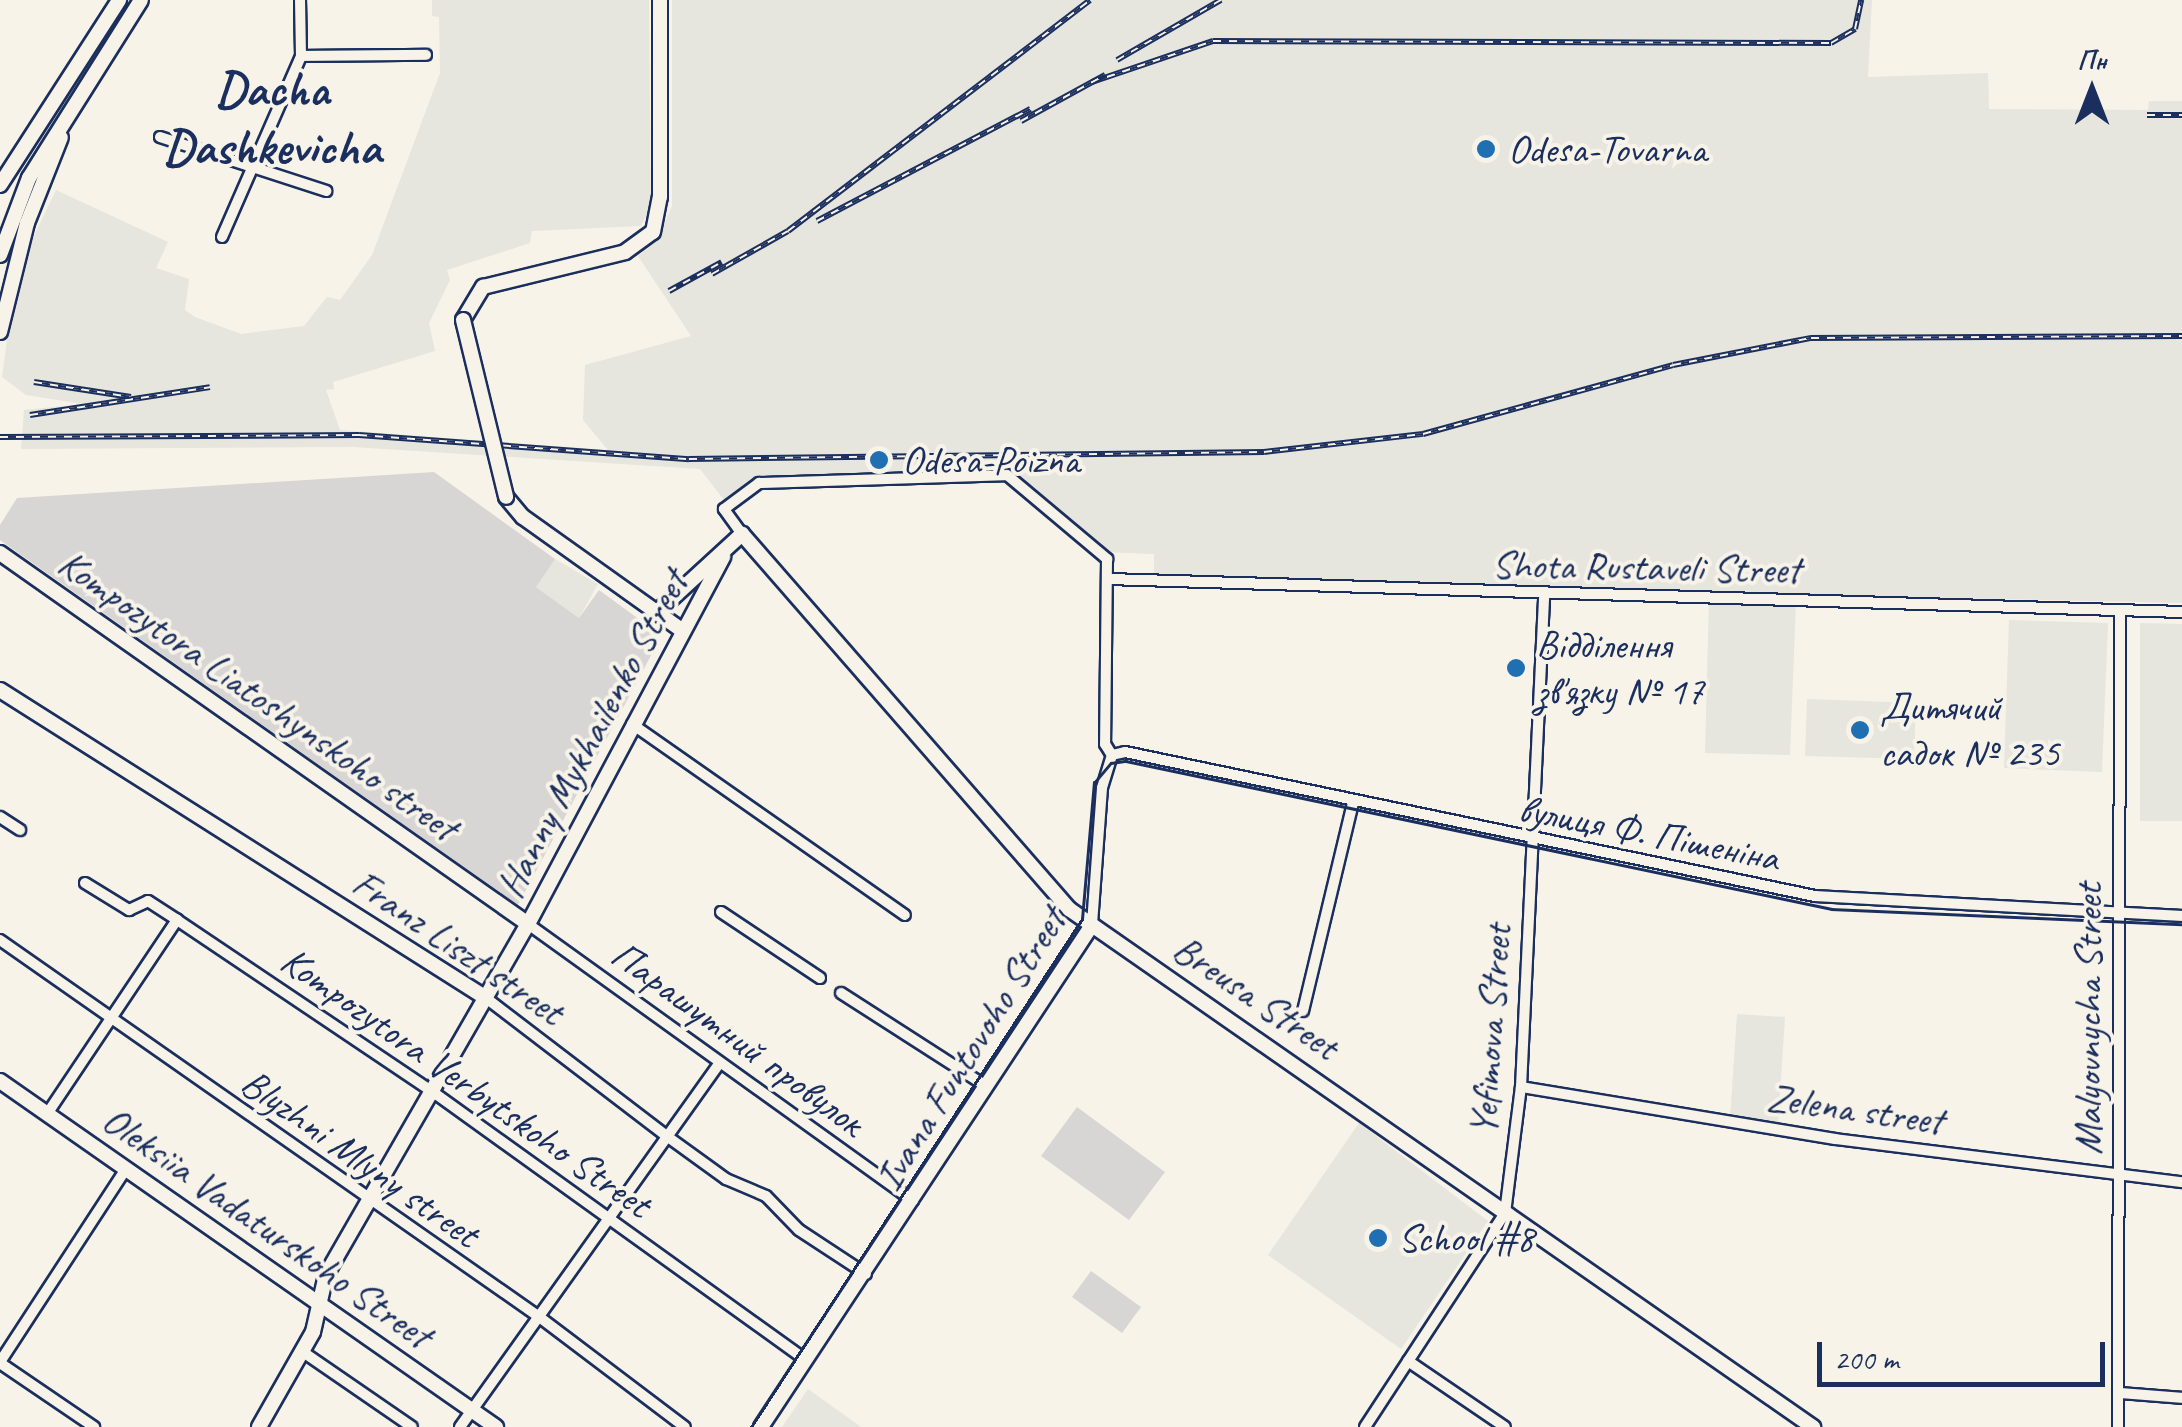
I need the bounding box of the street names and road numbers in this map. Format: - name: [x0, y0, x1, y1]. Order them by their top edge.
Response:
- street label: Kompozytora Liatoshynskoho street: [49, 539, 467, 851]
- street label: Shota Rustaveli Street: [1492, 540, 1800, 594]
- street label: Hanny Mykhailenko Street: [486, 563, 698, 905]
- street label: вулиця Ф. Пішеніна: [1515, 784, 1783, 882]
- street label: Franz Liszt street: [343, 859, 573, 1035]
- street label: Malyovnycha Street: [2064, 883, 2112, 1155]
- street label: Ivana Funtovoho Street: [864, 899, 1076, 1199]
- street label: Yefimova Street: [1459, 923, 1521, 1137]
- street label: Breusa Street: [1164, 924, 1348, 1070]
- street label: Парашутний провулок: [602, 930, 874, 1146]
- street label: Kompozytora Verbytskoho Street: [272, 936, 660, 1228]
- street label: Blyzhni Mlyny street: [232, 1058, 488, 1258]
- street label: Zelena street: [1764, 1073, 1946, 1145]
- street label: Oleksiia Vadaturskoho Street: [93, 1095, 441, 1359]

